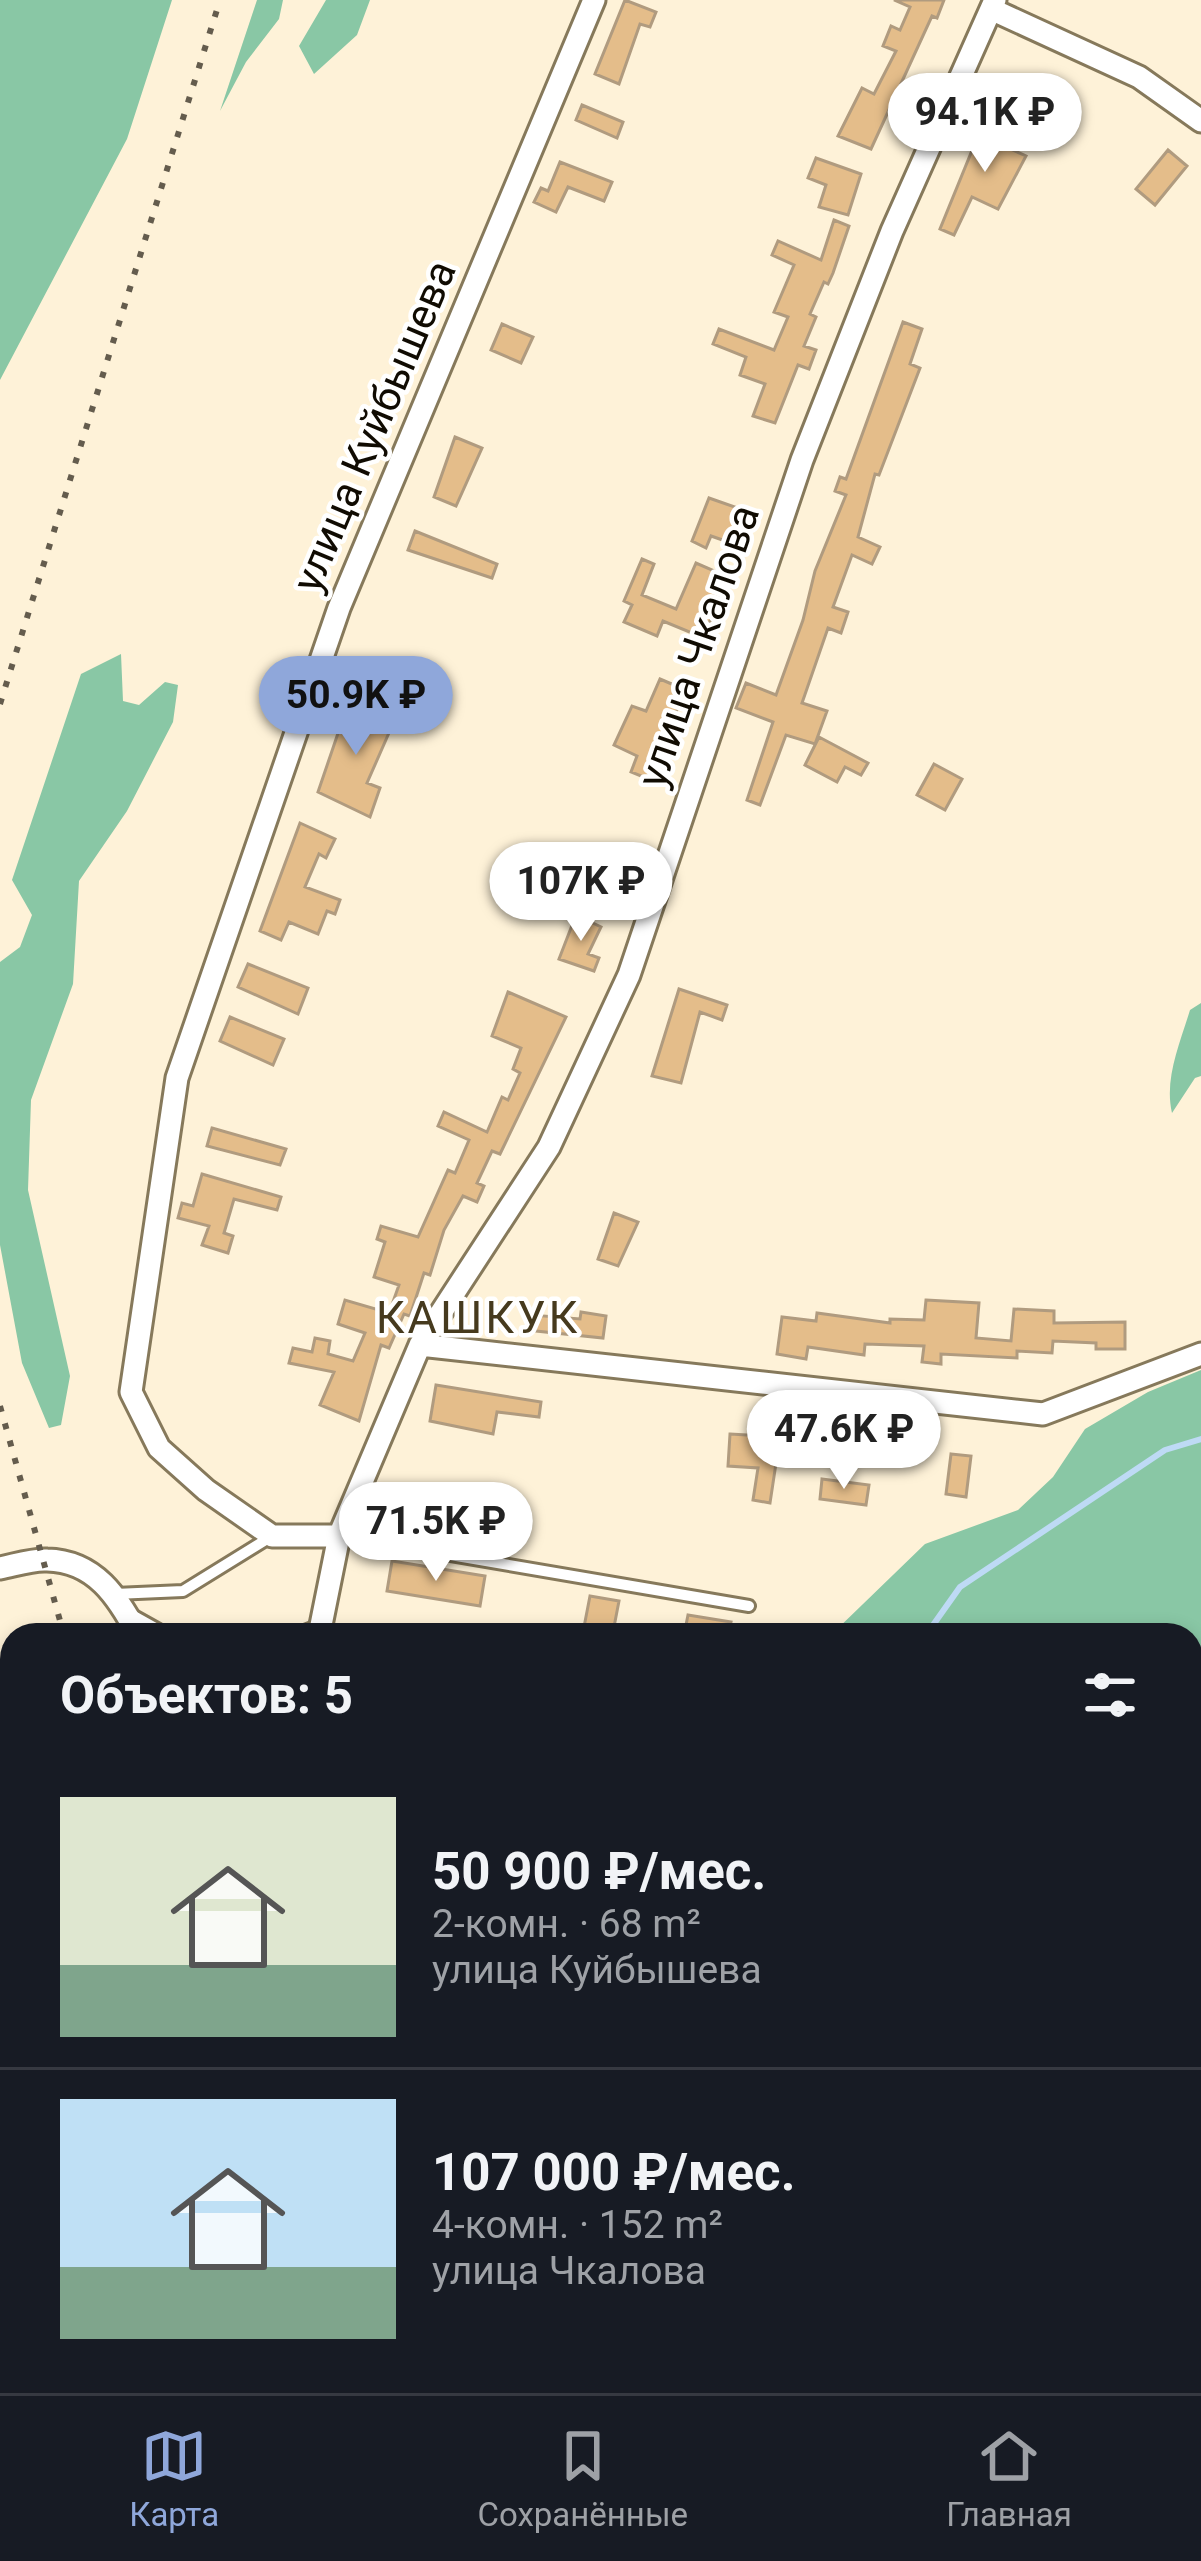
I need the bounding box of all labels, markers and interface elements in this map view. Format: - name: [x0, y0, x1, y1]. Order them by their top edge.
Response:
- pin: 94.1K ₽: [874, 73, 1096, 175]
- text: 94.1K ₽: [915, 89, 1055, 135]
- street label: улица Куйбышева: [282, 253, 466, 599]
- street label: улица Чкалова: [627, 499, 769, 793]
- pin: 50.9K ₽: [245, 656, 467, 758]
- text: 50.9K ₽: [286, 672, 426, 718]
- pin: 107K ₽: [483, 842, 679, 944]
- text: 107K ₽: [516, 858, 646, 904]
- district label: КАШКУК: [376, 1291, 580, 1344]
- pin: 47.6K ₽: [733, 1390, 955, 1492]
- text: 47.6K ₽: [774, 1406, 914, 1452]
- pin: 71.5K ₽: [325, 1482, 547, 1584]
- text: 71.5K ₽: [366, 1498, 506, 1544]
- icon: filters: [1077, 1662, 1143, 1728]
- text: Объектов: 5: [60, 1666, 353, 1725]
- text: 50 900 ₽/мес.: [432, 1842, 766, 1901]
- icon: home: [156, 1845, 300, 1989]
- text: 2-комн. · 68 m²: [432, 1901, 701, 1947]
- text: улица Куйбышева: [432, 1947, 762, 1993]
- text: 107 000 ₽/мес.: [432, 2143, 795, 2202]
- icon: home: [156, 2147, 300, 2291]
- text: 4-комн. · 152 m²: [432, 2202, 723, 2248]
- text: улица Чкалова: [432, 2248, 706, 2294]
- tab: Карта: [129, 2423, 219, 2534]
- tab: Сохранённые: [477, 2423, 688, 2534]
- tab: Главная: [946, 2423, 1072, 2534]

